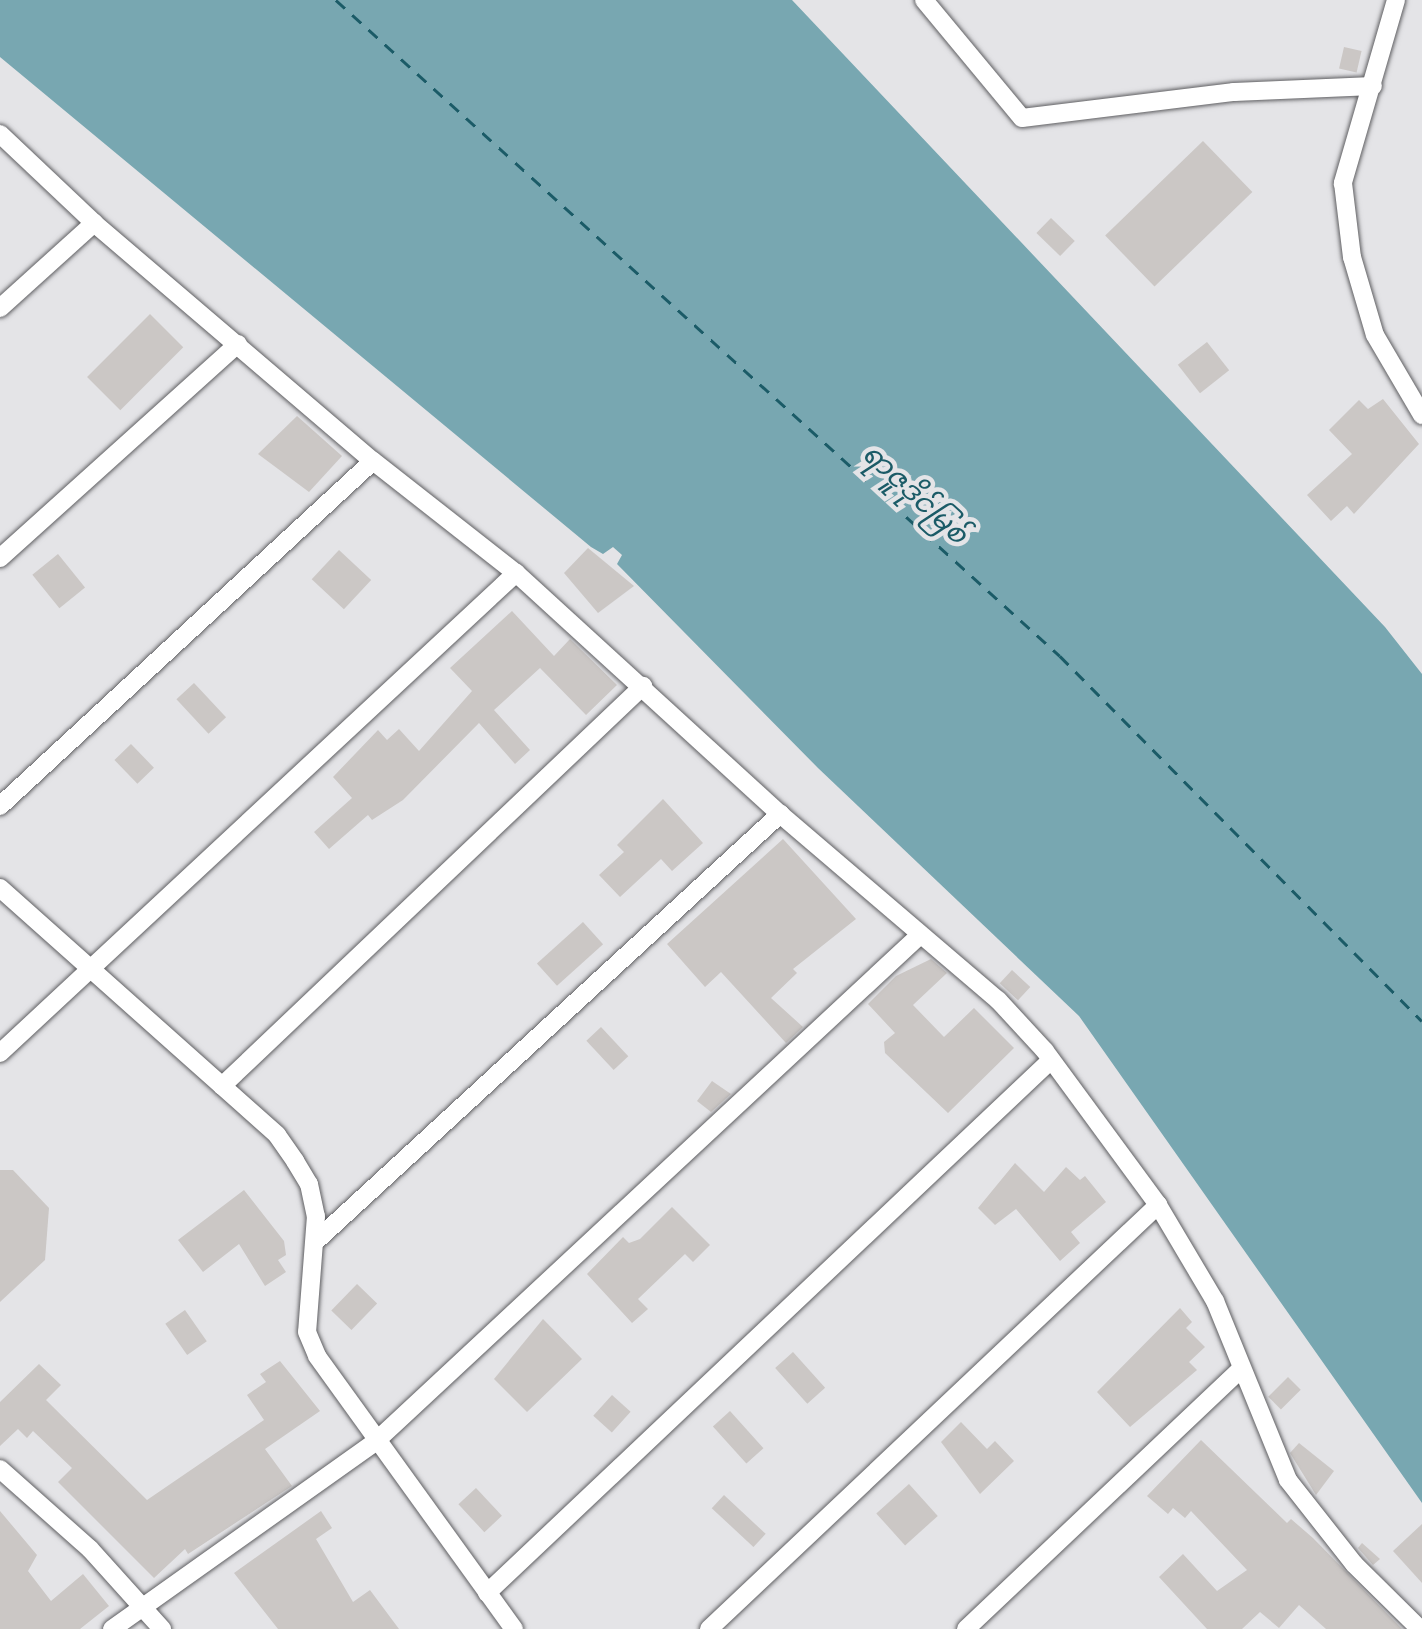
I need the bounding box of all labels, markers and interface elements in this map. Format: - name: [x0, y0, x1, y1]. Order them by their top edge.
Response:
- water label: ရာဇူဒိုင်မြစ်: [855, 437, 975, 551]

